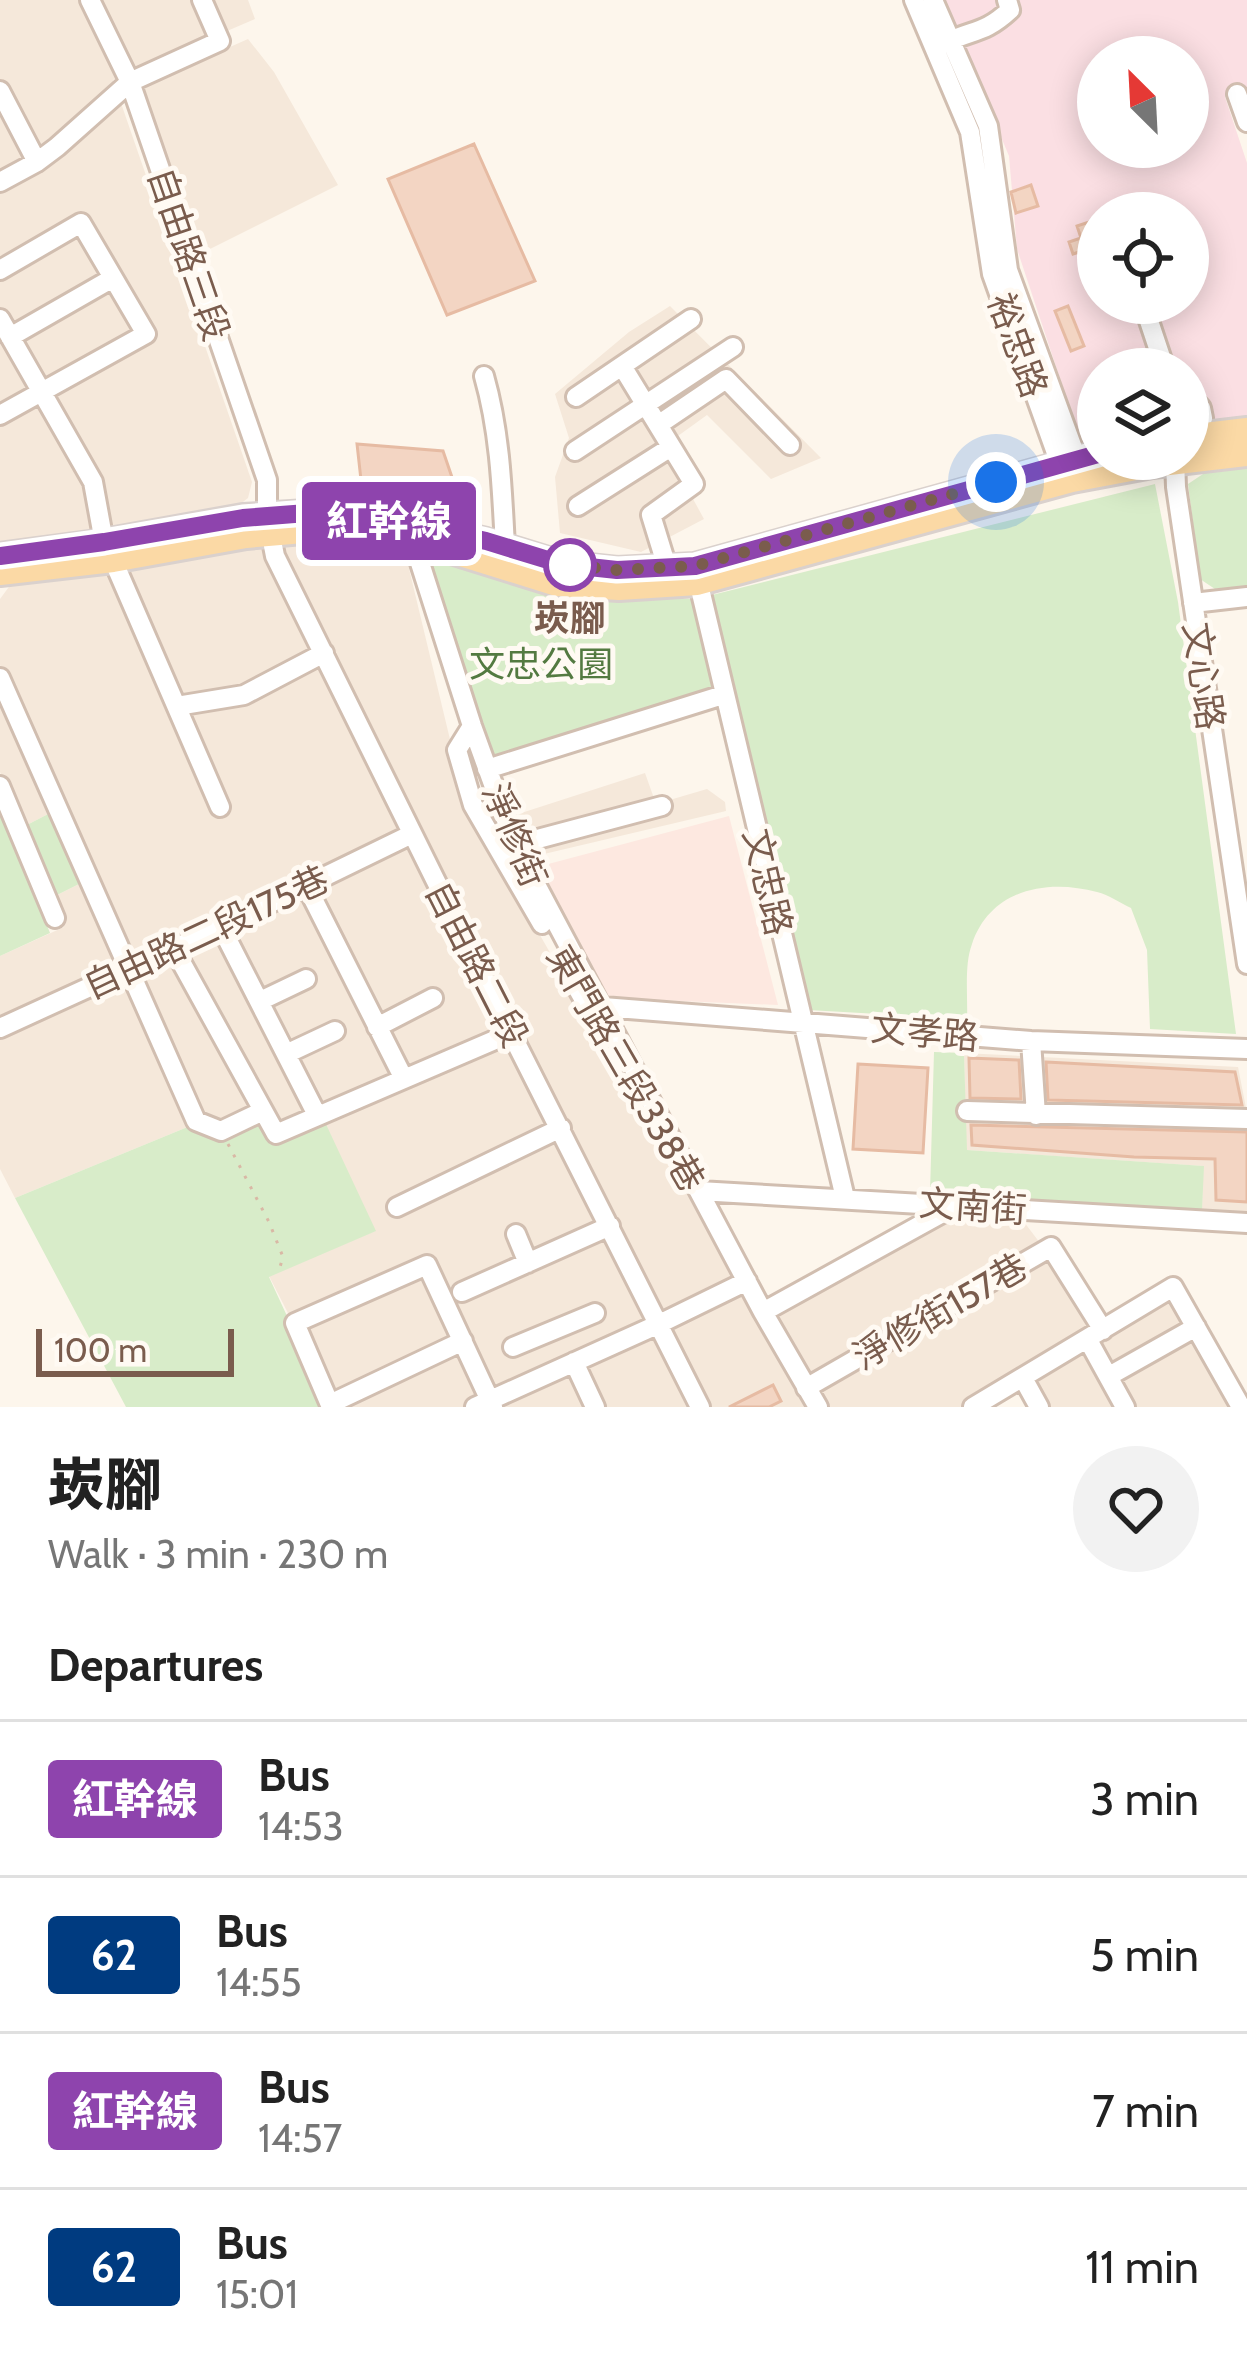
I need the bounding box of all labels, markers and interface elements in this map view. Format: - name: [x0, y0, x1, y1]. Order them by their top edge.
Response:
- north arrow: [1077, 36, 1209, 168]
- map controls: [1077, 36, 1209, 480]
- street label: 自由路三段: [139, 162, 239, 346]
- button: locate: [1077, 192, 1209, 324]
- street label: 裕忠路: [979, 287, 1057, 403]
- button: layers: [1077, 348, 1209, 480]
- your location: [966, 452, 1026, 512]
- line badge: 紅幹線: [320, 482, 458, 560]
- text: 紅幹線: [326, 495, 452, 547]
- marker: 崁腳: [545, 540, 595, 590]
- place label: 崁腳: [534, 596, 606, 640]
- street label: 文心路: [1175, 619, 1233, 733]
- park label: 文忠公園: [469, 642, 613, 686]
- street label: 淨修街: [474, 777, 556, 893]
- street label: 文忠路: [734, 824, 802, 940]
- street label: 自由路二段175巷: [76, 856, 336, 1008]
- street label: 自由路二段: [417, 874, 537, 1054]
- street label: 東門路三段338巷: [538, 937, 714, 1199]
- street label: 文孝路: [869, 1005, 981, 1059]
- street label: 文南街: [918, 1180, 1028, 1232]
- street label: 淨修街157巷: [845, 1244, 1035, 1378]
- scale bar: [36, 1323, 234, 1376]
- text: 100 m: [54, 1330, 147, 1370]
- button: heart: [1073, 1446, 1199, 1572]
- text: 崁腳: [48, 1450, 162, 1519]
- text: Walk · 3 min · 230 m: [48, 1530, 388, 1578]
- text: Departures: [48, 1638, 263, 1692]
- text: Bus: [258, 1748, 330, 1802]
- text: 3 min: [1090, 1772, 1199, 1826]
- text: 紅幹線: [72, 1773, 198, 1825]
- text: 14:53: [258, 1802, 344, 1850]
- text: Bus: [216, 1904, 288, 1958]
- text: 5 min: [1090, 1928, 1199, 1982]
- text: 62: [91, 1929, 137, 1981]
- text: 14:55: [216, 1958, 302, 2006]
- text: Bus: [258, 2060, 330, 2114]
- text: 7 min: [1092, 2084, 1199, 2138]
- text: 紅幹線: [72, 2085, 198, 2137]
- text: 14:57: [258, 2114, 342, 2162]
- text: Bus: [216, 2216, 288, 2270]
- text: 11 min: [1085, 2240, 1199, 2294]
- text: 62: [91, 2241, 137, 2293]
- text: 15:01: [216, 2270, 298, 2318]

